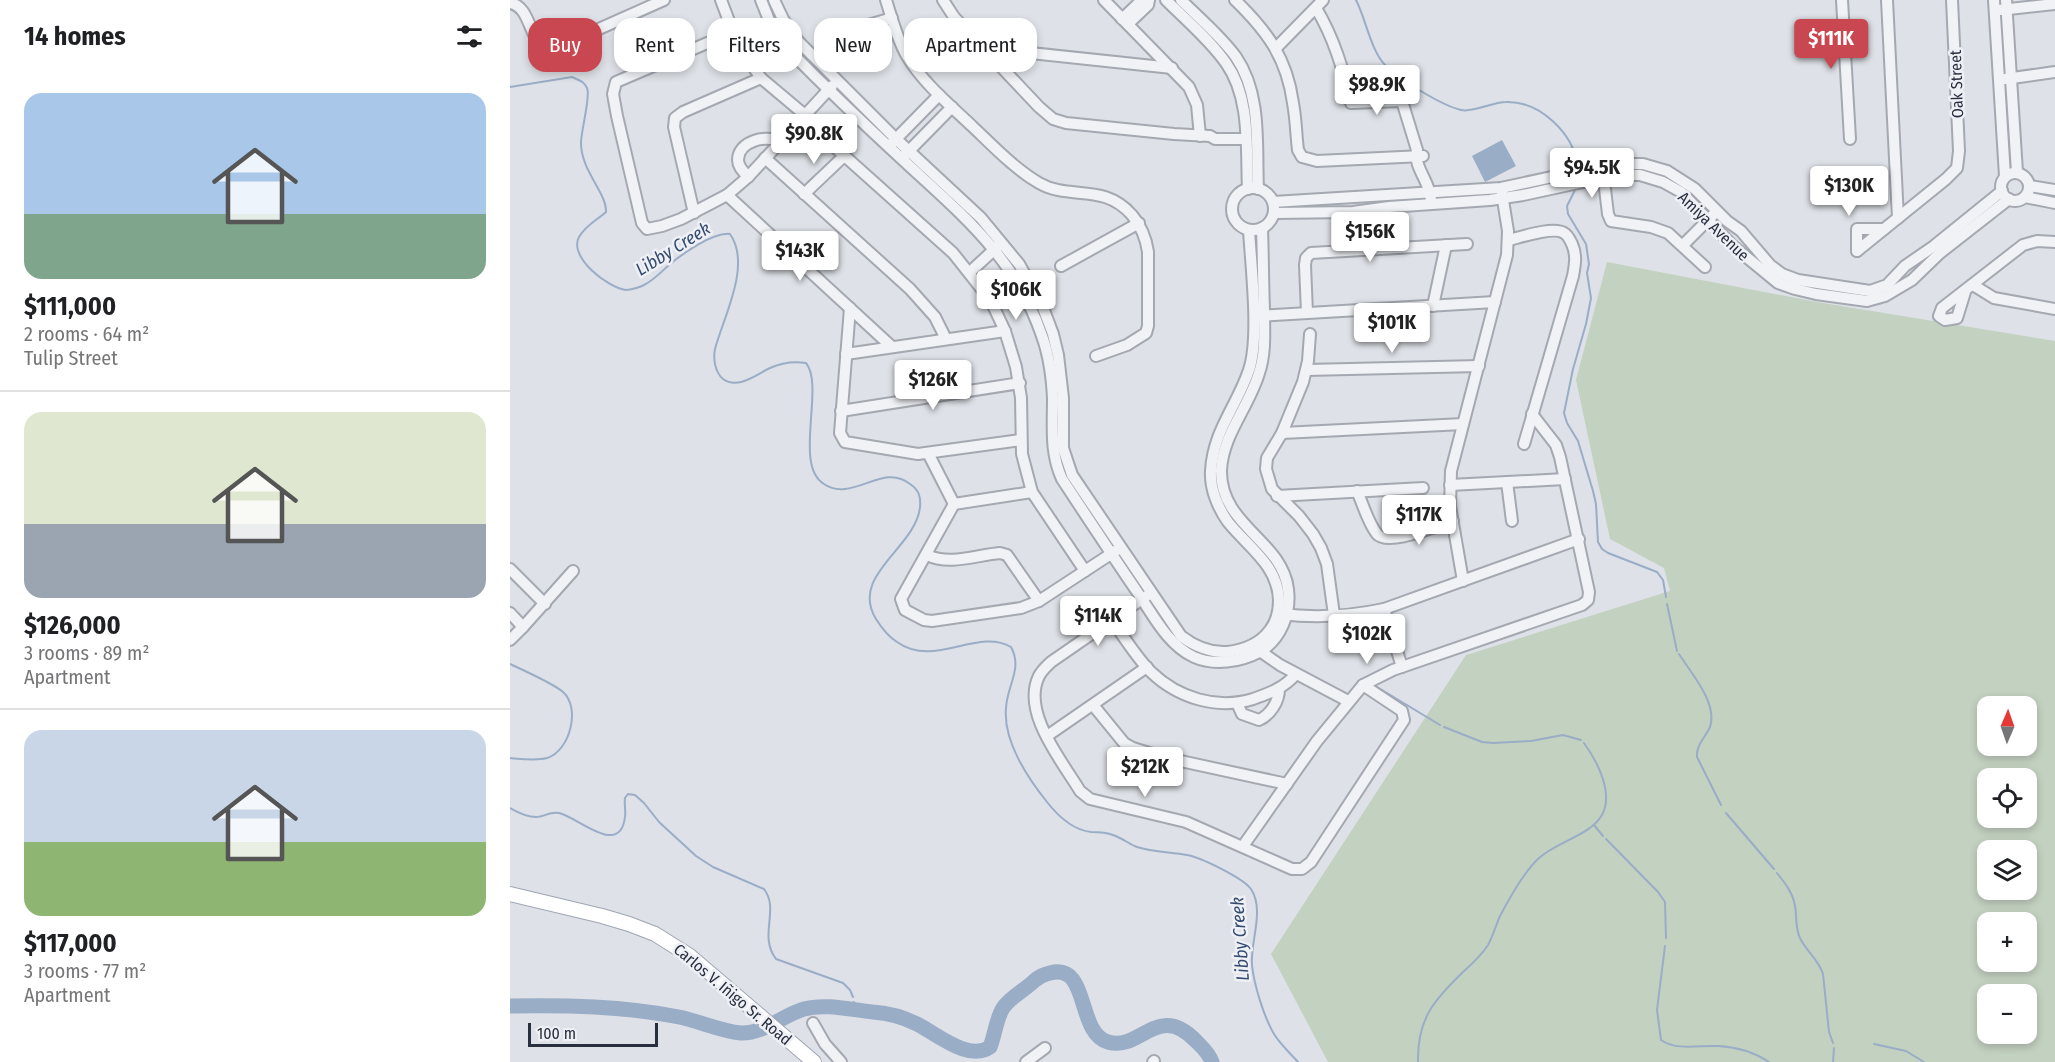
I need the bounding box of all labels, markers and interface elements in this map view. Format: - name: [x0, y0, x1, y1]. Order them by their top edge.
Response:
- chip: Buy: [528, 18, 602, 72]
- chip: Rent: [614, 18, 695, 72]
- chip: Filters: [707, 18, 802, 72]
- chip: New: [814, 18, 892, 72]
- chip: Apartment: [904, 18, 1037, 72]
- pin: $111K: [1789, 19, 1873, 70]
- icon: filters: [453, 20, 486, 53]
- text: 14 homes: [24, 21, 126, 52]
- text: $111K: [1808, 26, 1854, 50]
- street label: Oak Street: [1946, 49, 1967, 118]
- pin: $98.9K: [1328, 65, 1426, 116]
- text: $98.9K: [1349, 72, 1405, 96]
- pin: $90.8K: [765, 114, 863, 165]
- text: $90.8K: [785, 121, 843, 145]
- icon: home: [201, 132, 309, 240]
- pin: $94.5K: [1543, 148, 1641, 199]
- text: $94.5K: [1564, 155, 1620, 179]
- pin: $130K: [1807, 166, 1891, 217]
- text: $130K: [1824, 173, 1874, 197]
- street label: Amiya Avenue: [1674, 188, 1753, 265]
- pin: $156K: [1328, 212, 1412, 263]
- water label: Libby Creek: [632, 217, 714, 281]
- text: $156K: [1345, 219, 1395, 243]
- pin: $143K: [758, 231, 842, 282]
- text: $143K: [776, 238, 824, 262]
- pin: $106K: [974, 270, 1058, 321]
- text: $106K: [991, 277, 1041, 301]
- text: $111,000: [24, 291, 116, 322]
- pin: $101K: [1350, 303, 1434, 354]
- text: $101K: [1368, 310, 1416, 334]
- text: 2 rooms · 64 m²: [24, 322, 149, 346]
- text: Tulip Street: [24, 346, 118, 370]
- pin: $126K: [891, 360, 975, 411]
- text: $126K: [908, 367, 958, 391]
- icon: home: [201, 451, 309, 559]
- pin: $117K: [1377, 495, 1461, 546]
- text: $117K: [1396, 502, 1442, 526]
- pin: $114K: [1056, 596, 1140, 647]
- text: $114K: [1074, 603, 1122, 627]
- text: $126,000: [24, 610, 121, 641]
- pin: $102K: [1325, 614, 1409, 665]
- text: $102K: [1342, 621, 1392, 645]
- text: 3 rooms · 89 m²: [24, 641, 149, 665]
- text: Apartment: [24, 665, 111, 689]
- north arrow: [1977, 696, 2037, 756]
- map controls: [1977, 696, 2037, 1044]
- pin: $212K: [1103, 747, 1187, 798]
- text: $212K: [1121, 754, 1169, 778]
- button: locate: [1977, 768, 2037, 828]
- icon: home: [201, 769, 309, 877]
- button: layers: [1977, 840, 2037, 900]
- water label: Libby Creek: [1226, 896, 1254, 982]
- button: +: [1977, 912, 2037, 972]
- text: $117,000: [24, 928, 117, 959]
- street label: Carlos V. Iñigo Sr. Road: [670, 940, 795, 1049]
- text: 3 rooms · 77 m²: [24, 959, 146, 983]
- text: Apartment: [24, 983, 111, 1007]
- button: −: [1977, 984, 2037, 1044]
- scale bar: [528, 1020, 658, 1048]
- text: 100 m: [537, 1024, 576, 1043]

